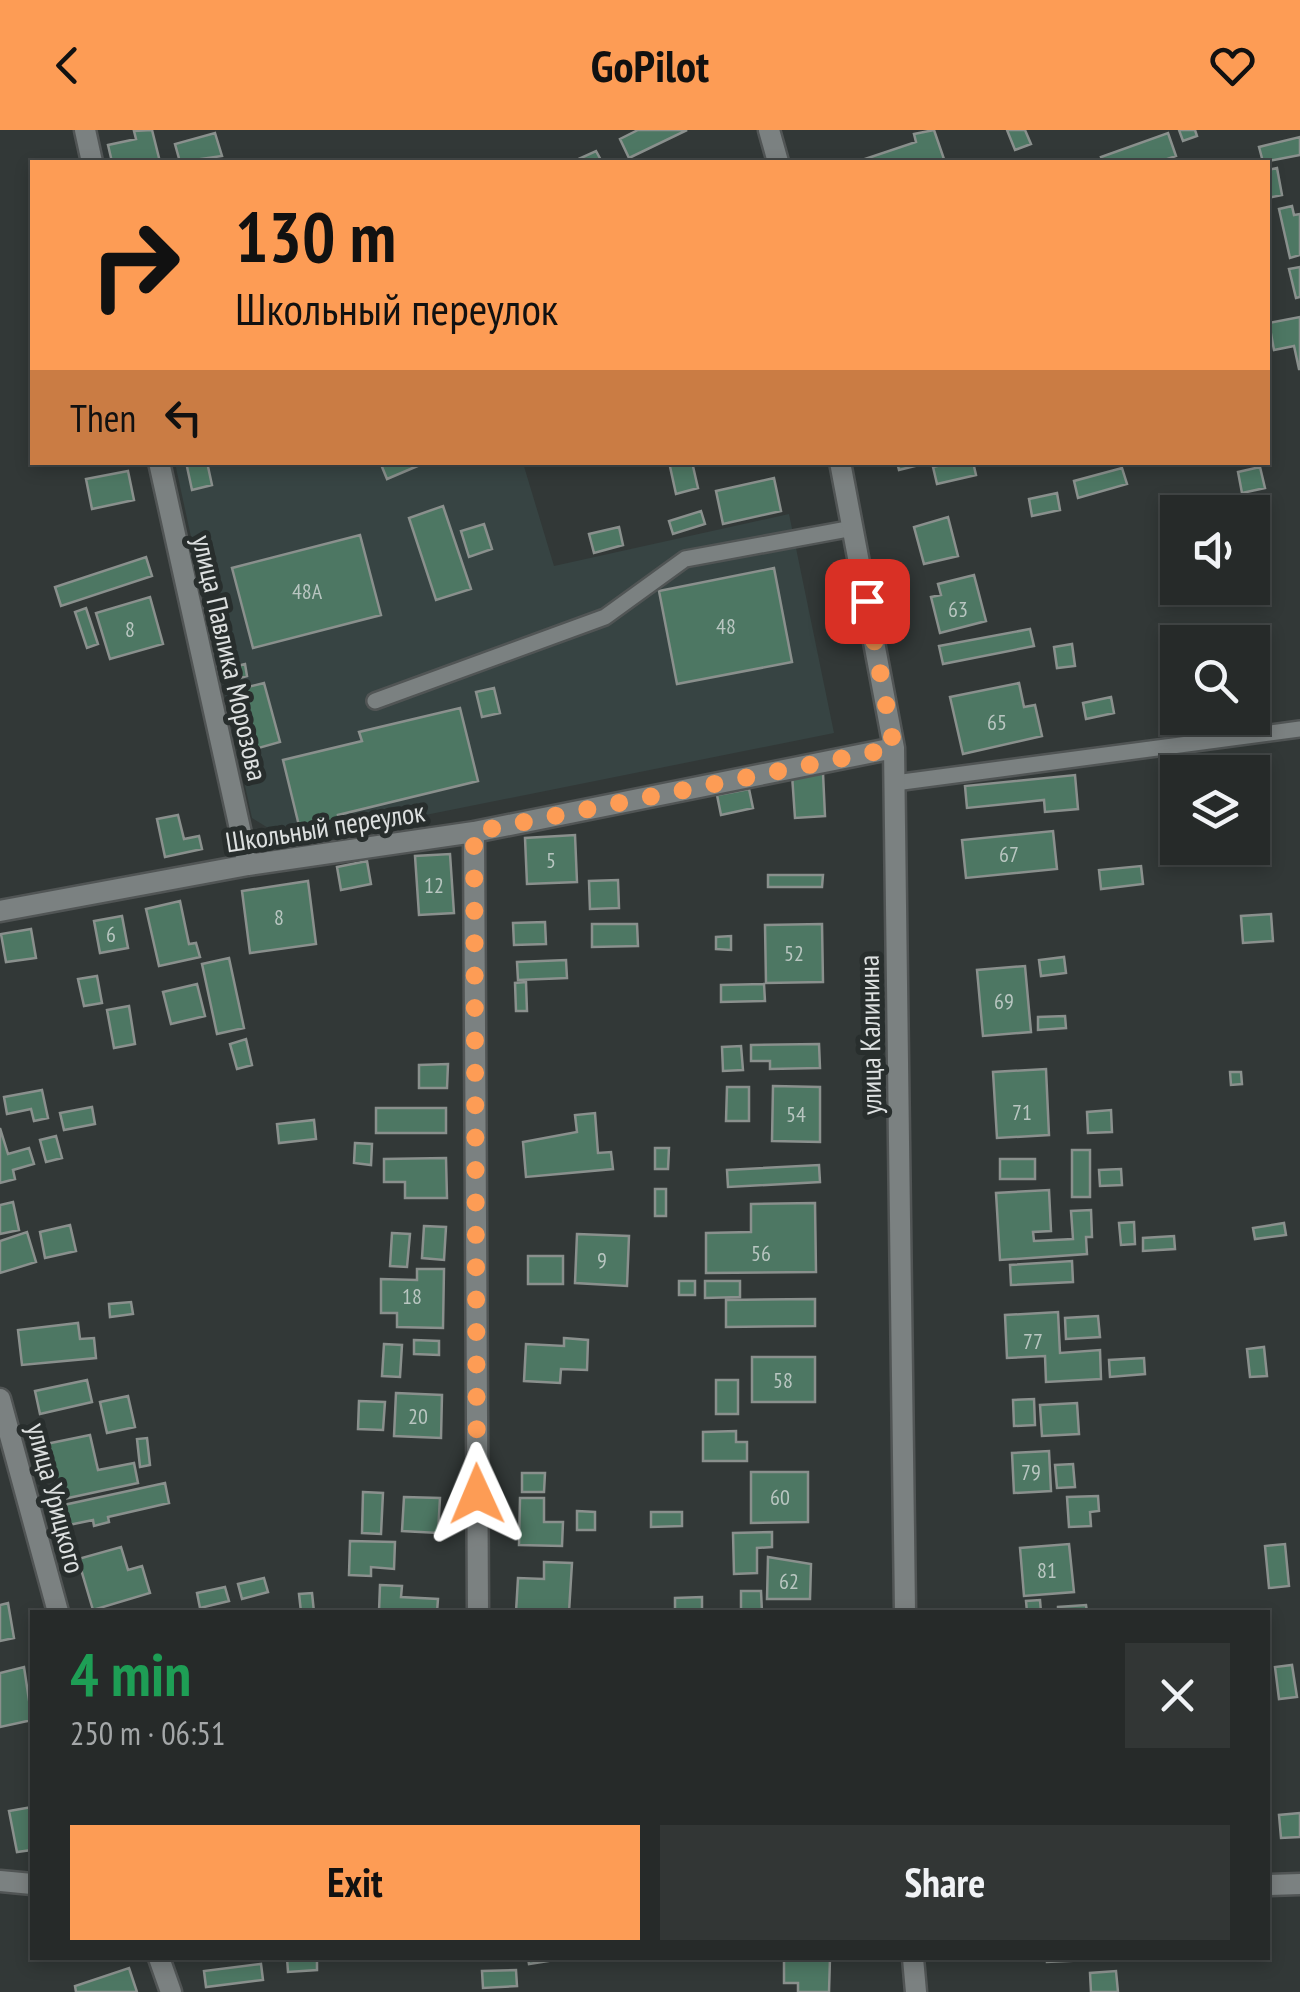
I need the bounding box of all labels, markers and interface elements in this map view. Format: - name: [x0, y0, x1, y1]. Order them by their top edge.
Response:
- text: GoPilot: [591, 36, 709, 94]
- icon: back: [40, 38, 95, 93]
- icon: heart: [1205, 38, 1260, 93]
- text: 130 m: [235, 191, 396, 281]
- icon: right: [70, 200, 200, 330]
- text: Школьный переулок: [235, 279, 558, 337]
- icon: left: [156, 390, 211, 445]
- text: Then: [70, 393, 136, 442]
- map controls: [1160, 495, 1270, 865]
- button: sound: [1160, 495, 1270, 605]
- street label: улица Павлика Морозова: [184, 532, 277, 784]
- pin: [825, 559, 910, 644]
- icon: arrive: [840, 574, 895, 629]
- house number: 48А: [292, 577, 323, 605]
- house number: 63: [948, 595, 968, 623]
- house number: 48: [716, 612, 736, 640]
- house number: 8: [125, 615, 135, 643]
- button: search: [1160, 625, 1270, 735]
- house number: 65: [987, 708, 1007, 736]
- button: layers: [1160, 755, 1270, 865]
- street label: Школьный переулок: [223, 792, 427, 861]
- house number: 67: [999, 840, 1019, 868]
- house number: 5: [546, 846, 556, 874]
- house number: 12: [424, 871, 444, 899]
- house number: 8: [274, 903, 284, 931]
- house number: 6: [106, 920, 116, 948]
- house number: 52: [784, 939, 804, 967]
- street label: улица Калинина: [850, 955, 889, 1115]
- house number: 69: [994, 987, 1014, 1015]
- house number: 71: [1012, 1098, 1032, 1126]
- house number: 54: [786, 1100, 806, 1128]
- house number: 56: [751, 1239, 771, 1267]
- house number: 9: [597, 1246, 607, 1274]
- house number: 18: [402, 1282, 422, 1310]
- house number: 77: [1023, 1327, 1043, 1355]
- house number: 58: [773, 1366, 793, 1394]
- house number: 20: [408, 1402, 428, 1430]
- street label: улица Урицкого: [19, 1419, 94, 1577]
- position arrow: [425, 1442, 529, 1546]
- house number: 79: [1021, 1458, 1041, 1486]
- house number: 60: [770, 1483, 790, 1511]
- house number: 81: [1037, 1556, 1057, 1584]
- house number: 62: [779, 1567, 799, 1595]
- text: 4 min: [70, 1635, 191, 1713]
- button: close: [1125, 1643, 1230, 1748]
- text: 250 m · 06:51: [70, 1712, 225, 1754]
- button: Exit: [70, 1825, 640, 1940]
- button: Share: [660, 1825, 1230, 1940]

